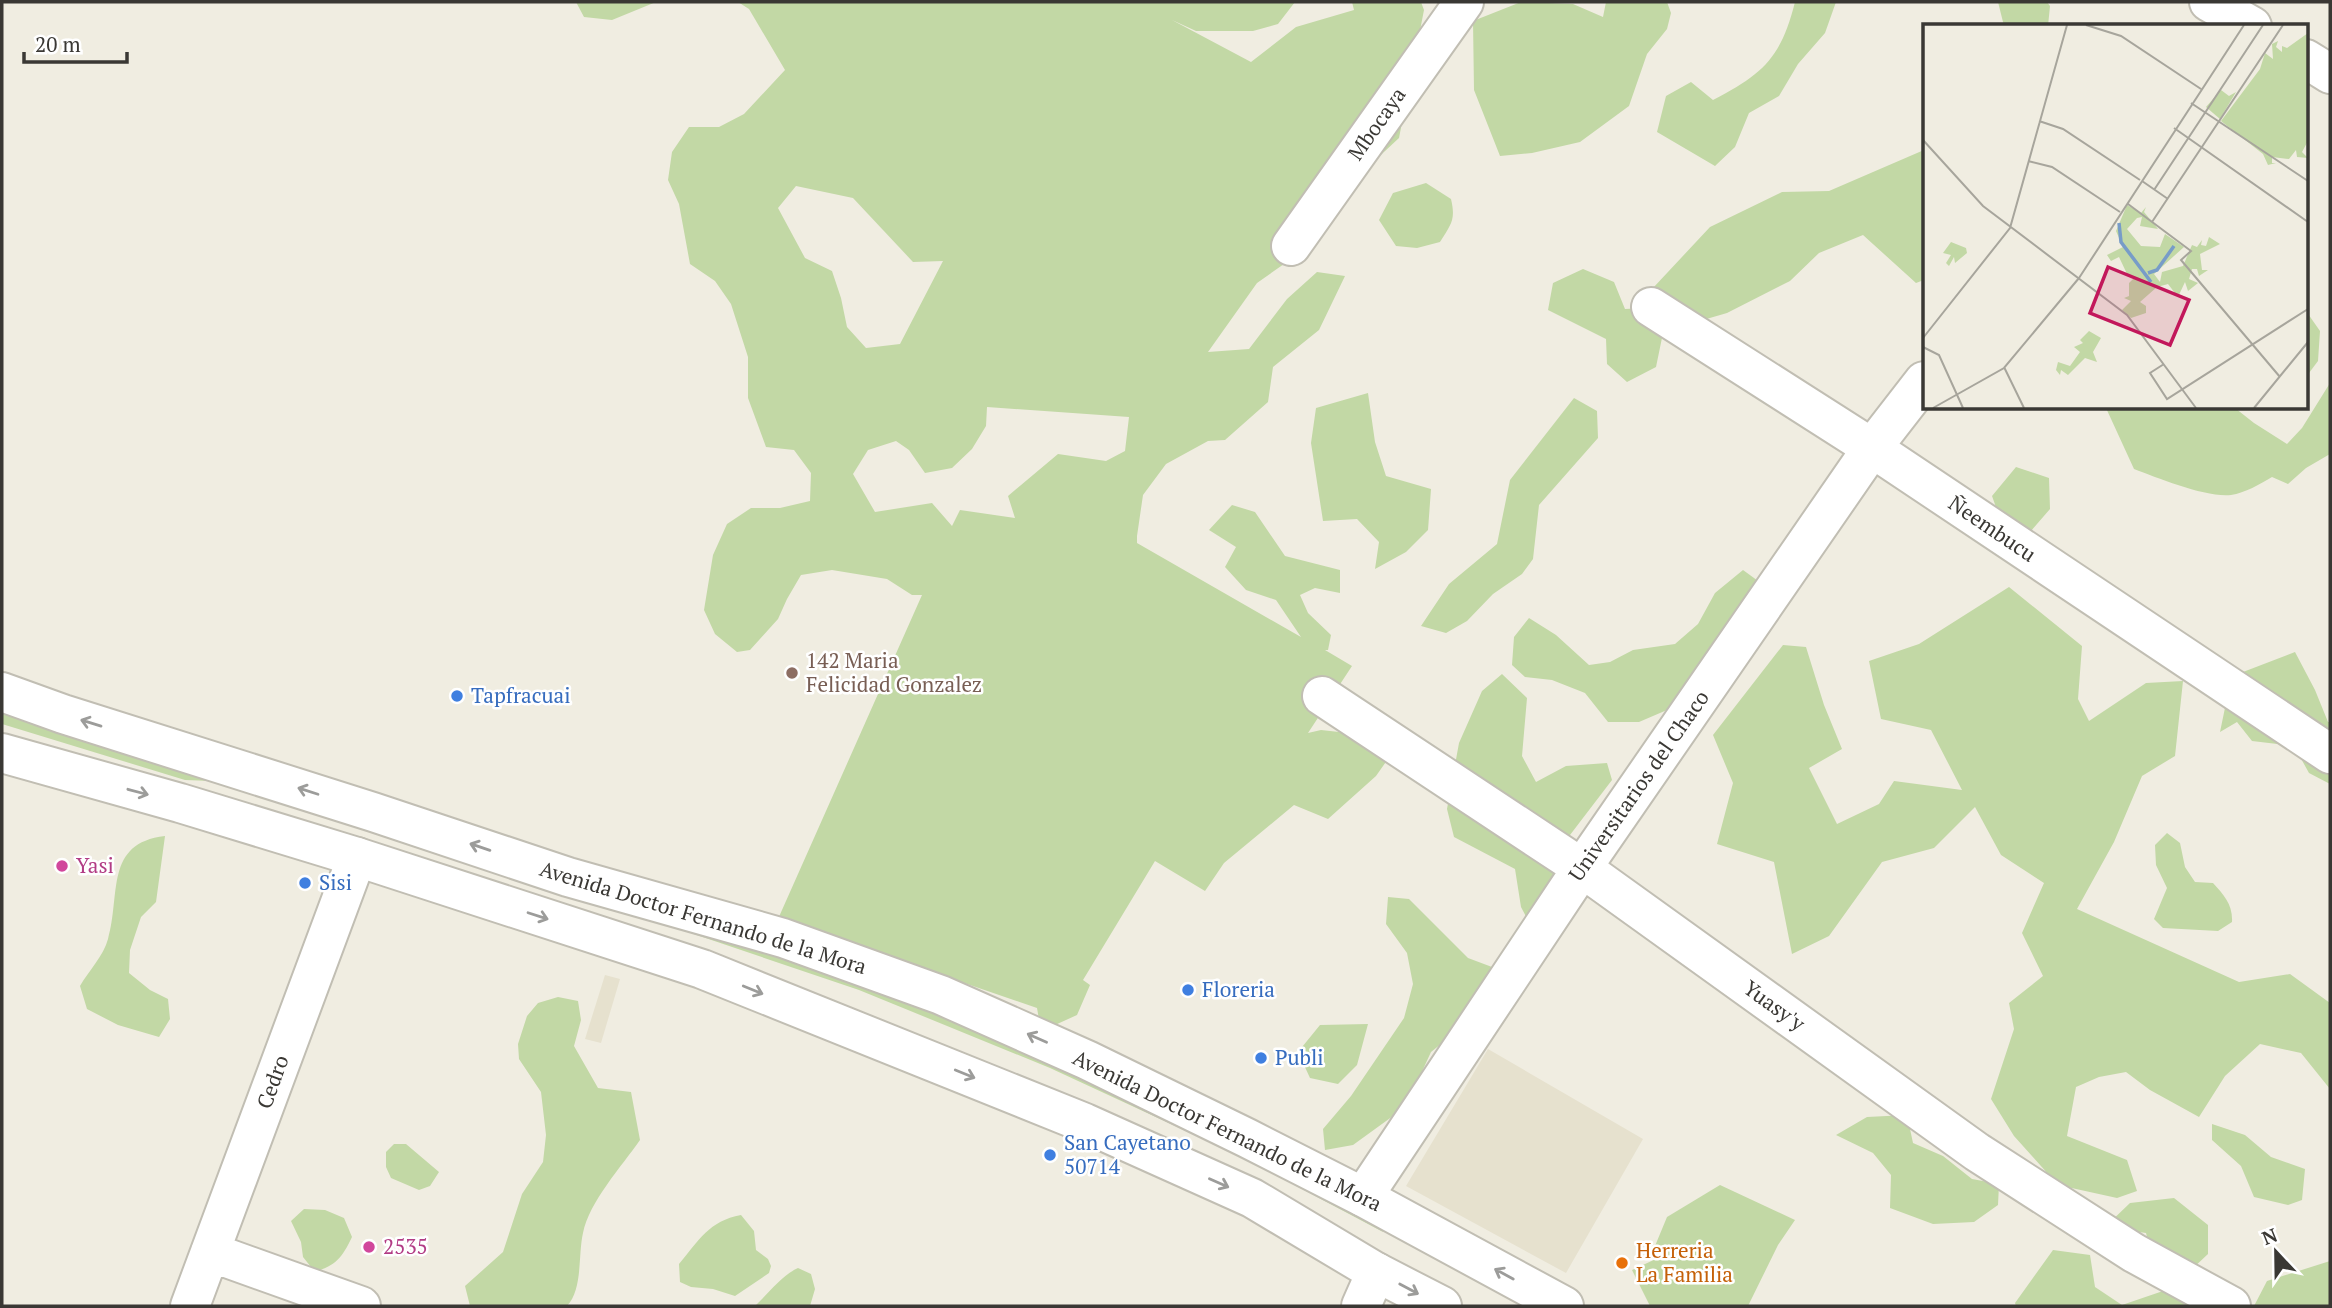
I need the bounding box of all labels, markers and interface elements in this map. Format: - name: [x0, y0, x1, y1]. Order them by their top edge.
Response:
- scale bar: [24, 21, 128, 65]
- inset map: [1923, 24, 2308, 410]
- text: 20 m: [35, 30, 81, 58]
- street label: Mbocaya: [1341, 81, 1412, 165]
- street label: Ñeembucu: [1943, 489, 2042, 568]
- place label: 142 Maria Felicidad Gonzalez: [806, 646, 982, 698]
- marker: 142 Maria Felicidad Gonzalez: [784, 665, 800, 681]
- place label: Tapfracuai: [471, 681, 570, 709]
- street label: Universitarios del Chaco: [1562, 684, 1715, 886]
- marker: Tapfracuai: [449, 688, 465, 704]
- one-way arrow: [80, 715, 102, 728]
- one-way arrow: [297, 783, 319, 796]
- one-way arrow: [127, 786, 149, 799]
- one-way arrow: [469, 840, 491, 853]
- place label: Yasi: [76, 851, 114, 879]
- street label: Avenida Doctor Fernando de la Mora: [536, 854, 871, 980]
- marker: Yasi: [54, 858, 70, 874]
- place label: Sisi: [319, 868, 352, 896]
- marker: Sisi: [297, 875, 313, 891]
- one-way arrow: [527, 910, 549, 923]
- street label: Yuasy'y: [1738, 973, 1811, 1037]
- place label: Floreria: [1202, 975, 1275, 1003]
- marker: Floreria: [1180, 982, 1196, 998]
- one-way arrow: [742, 984, 764, 997]
- one-way arrow: [1027, 1031, 1048, 1044]
- street label: Avenida Doctor Fernando de la Mora: [1068, 1043, 1387, 1217]
- place label: Publi: [1275, 1043, 1324, 1071]
- marker: Publi: [1253, 1050, 1269, 1066]
- street label: Cedro: [250, 1051, 295, 1112]
- one-way arrow: [953, 1068, 975, 1081]
- place label: San Cayetano 50714: [1064, 1128, 1191, 1180]
- marker: San Cayetano 50714: [1042, 1147, 1058, 1163]
- one-way arrow: [1207, 1177, 1229, 1190]
- north arrow: [2241, 1217, 2311, 1287]
- text: N: [2258, 1221, 2281, 1250]
- place label: 2535: [383, 1232, 428, 1260]
- place label: Herreria La Familia: [1636, 1236, 1733, 1288]
- marker: 2535: [361, 1239, 377, 1255]
- marker: Herreria La Familia: [1614, 1255, 1630, 1271]
- one-way arrow: [1494, 1267, 1514, 1281]
- one-way arrow: [1399, 1282, 1419, 1296]

